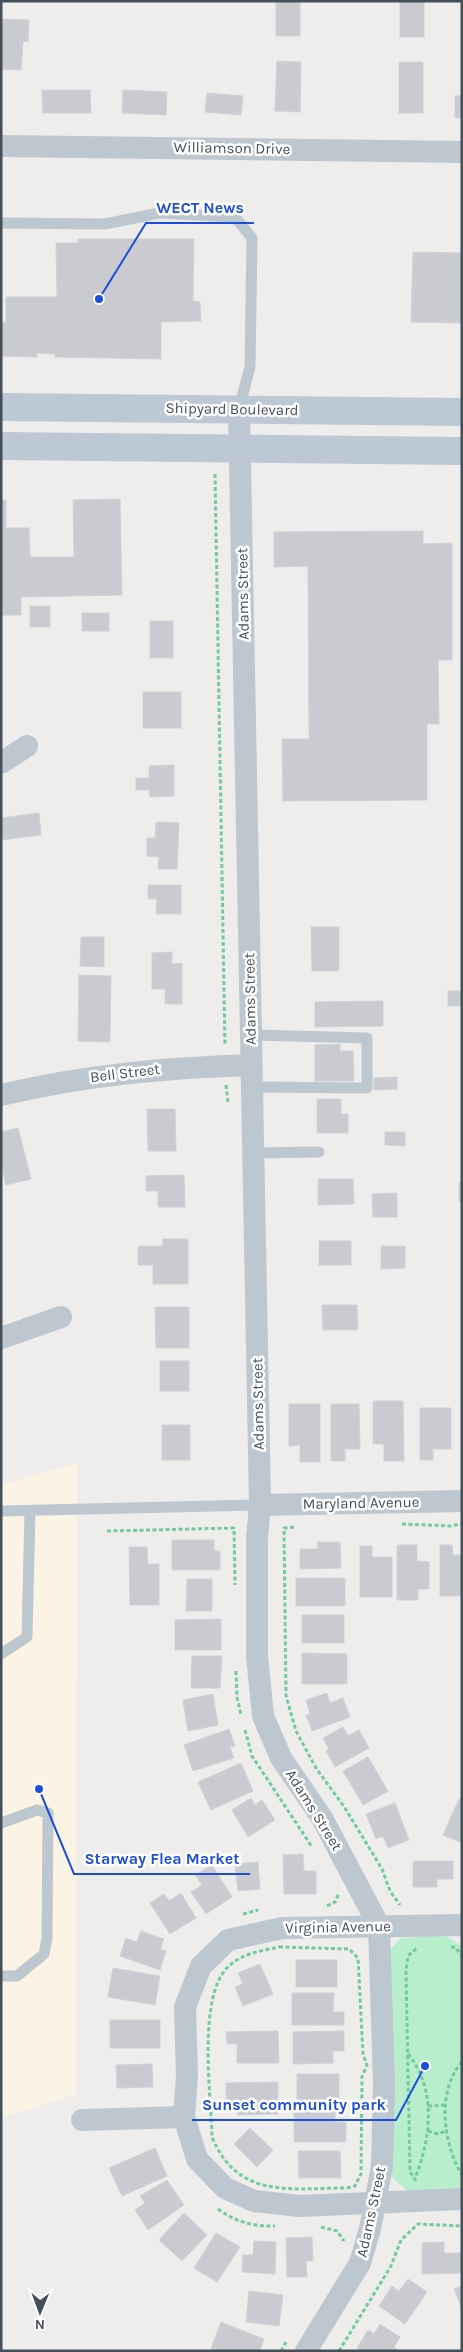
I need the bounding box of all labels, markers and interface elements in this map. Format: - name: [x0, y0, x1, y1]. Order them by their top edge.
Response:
- street label: Williamson Drive: [173, 138, 291, 158]
- callout: WECT News: [146, 192, 254, 223]
- text: WECT News: [156, 198, 244, 217]
- street label: Shipyard Boulevard: [165, 399, 299, 419]
- street label: Adams Street: [233, 547, 253, 640]
- street label: Adams Street: [240, 952, 260, 1045]
- street label: Bell Street: [89, 1060, 161, 1086]
- street label: Adams Street: [248, 1357, 268, 1450]
- street label: Maryland Avenue: [303, 1493, 419, 1513]
- street label: Adams Street: [282, 1766, 346, 1854]
- callout: Starway Flea Market: [74, 1843, 250, 1874]
- text: Starway Flea Market: [84, 1849, 240, 1868]
- street label: Virginia Avenue: [285, 1917, 391, 1937]
- callout: Sunset community park: [192, 2089, 396, 2120]
- text: Sunset community park: [202, 2095, 386, 2114]
- street label: Adams Street: [353, 2165, 389, 2259]
- north arrow: [15, 2287, 65, 2337]
- text: N: [35, 2316, 45, 2333]

